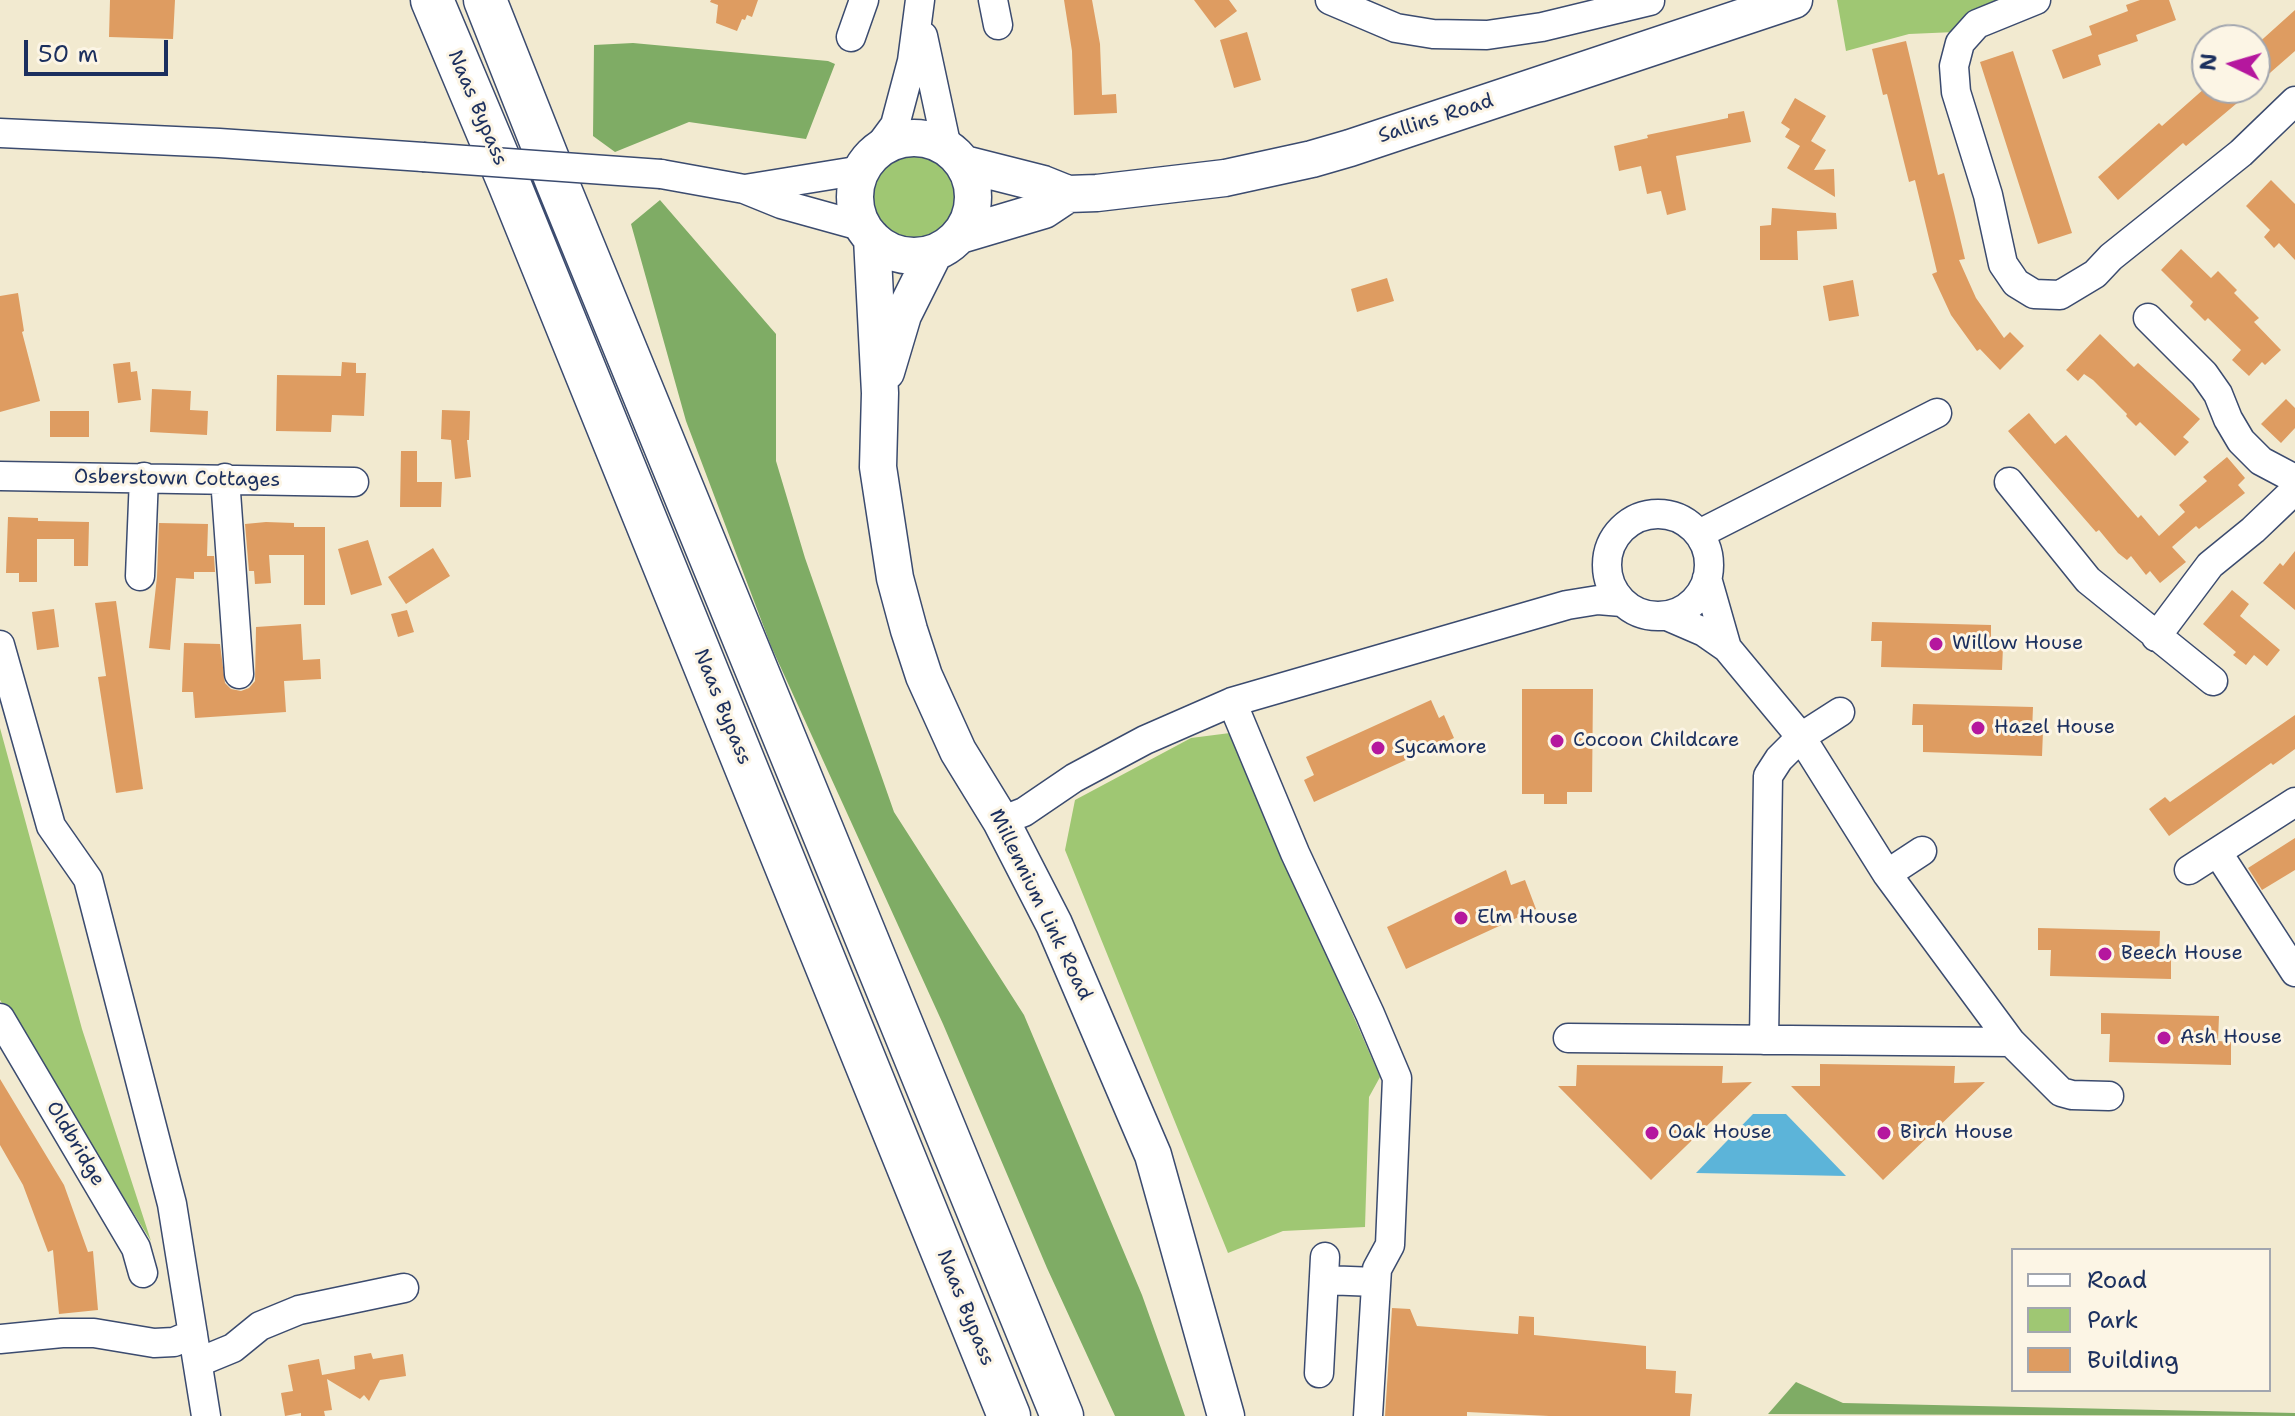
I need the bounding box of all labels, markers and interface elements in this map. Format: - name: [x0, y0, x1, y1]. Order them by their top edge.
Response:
- scale bar: [28, 24, 172, 74]
- north arrow: [2191, 24, 2271, 104]
- text: 50 m: [38, 38, 98, 70]
- street label: Naas Bypass: [442, 47, 512, 169]
- text: N: [2193, 52, 2224, 72]
- street label: Sallins Road: [1375, 89, 1497, 149]
- street label: Osberstown Cottages: [74, 465, 280, 493]
- place label: Willow House: [1952, 632, 2083, 656]
- marker: Willow House: [1927, 635, 1945, 653]
- street label: Naas Bypass: [688, 646, 756, 768]
- place label: Hazel House: [1994, 716, 2115, 740]
- marker: Hazel House: [1969, 719, 1987, 737]
- place label: Cocoon Childcare: [1573, 729, 1739, 753]
- marker: Cocoon Childcare: [1548, 732, 1566, 750]
- place label: Sycamore: [1394, 736, 1487, 760]
- marker: Sycamore: [1369, 739, 1387, 757]
- street label: Millennium Link Road: [983, 806, 1097, 1004]
- place label: Elm House: [1477, 906, 1578, 930]
- marker: Elm House: [1452, 909, 1470, 927]
- place label: Beech House: [2121, 942, 2243, 966]
- marker: Beech House: [2096, 945, 2114, 963]
- place label: Ash House: [2180, 1026, 2282, 1050]
- marker: Ash House: [2155, 1029, 2173, 1047]
- street label: Oldbridge: [40, 1097, 110, 1191]
- place label: Oak House: [1668, 1121, 1772, 1145]
- place label: Birch House: [1900, 1121, 2013, 1145]
- marker: Oak House: [1643, 1124, 1661, 1142]
- marker: Birch House: [1875, 1124, 1893, 1142]
- street label: Naas Bypass: [931, 1247, 999, 1369]
- legend: [2011, 1248, 2271, 1392]
- text: Road: [2087, 1264, 2147, 1296]
- text: Park: [2087, 1304, 2139, 1336]
- text: Building: [2087, 1344, 2179, 1376]

